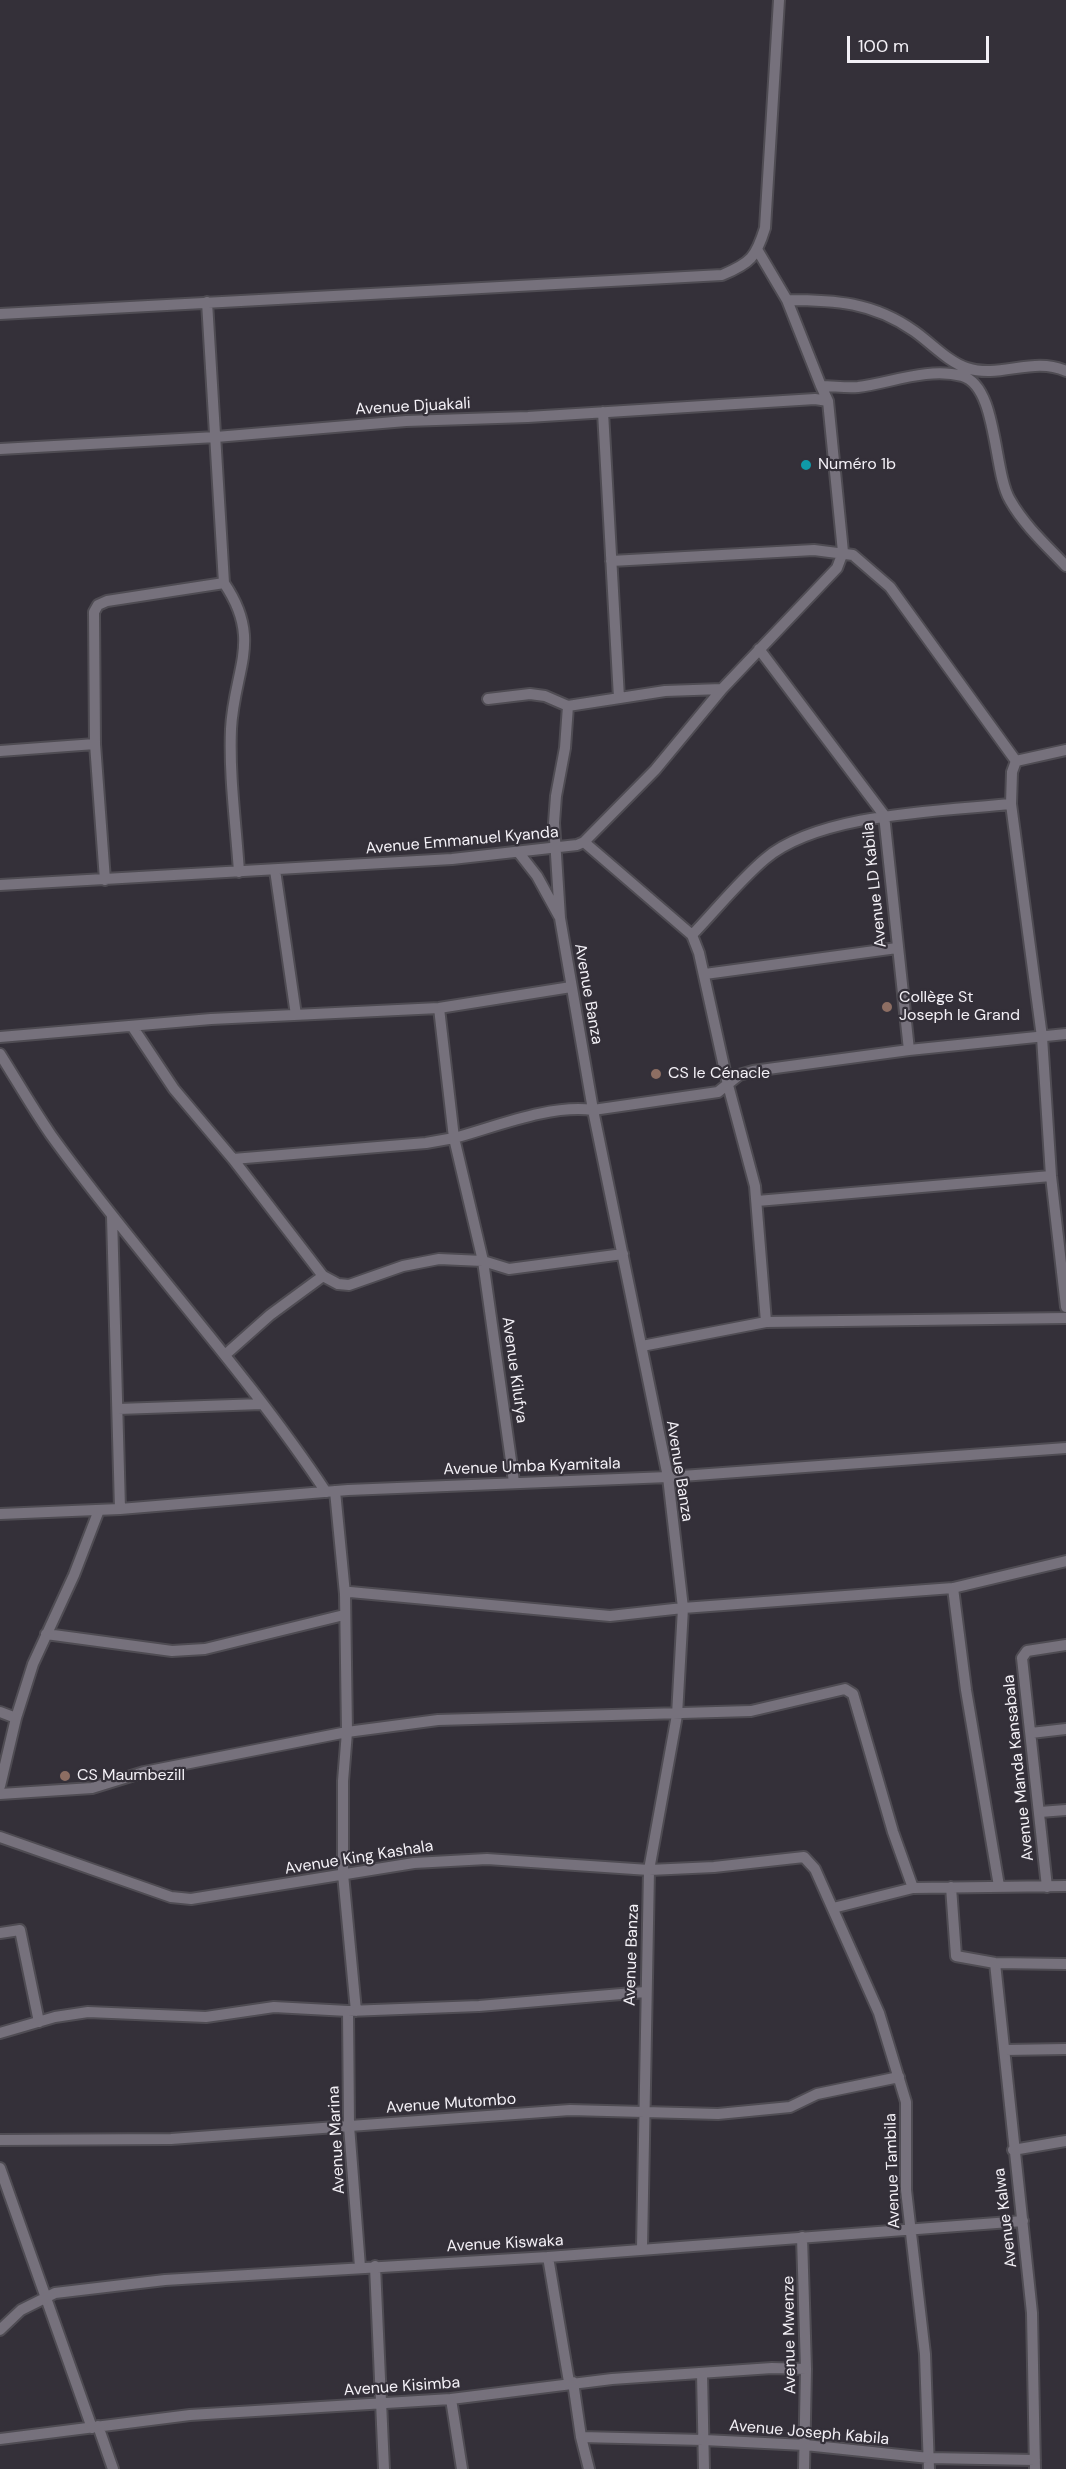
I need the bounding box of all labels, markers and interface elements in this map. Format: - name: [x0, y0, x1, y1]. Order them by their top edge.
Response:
- scale bar: [850, 24, 992, 62]
- text: 100 m: [858, 34, 909, 58]
- street label: Avenue Djuakali: [355, 394, 471, 420]
- place label: Numéro 1b: [818, 455, 896, 475]
- marker: Numéro 1b: [799, 458, 813, 472]
- street label: Avenue LD Kabila: [859, 821, 891, 949]
- street label: Avenue Emmanuel Kyanda: [365, 823, 559, 859]
- street label: Avenue Banza: [570, 942, 606, 1046]
- place label: Collège St Joseph le Grand: [899, 988, 1020, 1026]
- marker: Collège St Joseph le Grand: [880, 1000, 894, 1014]
- place label: CS le Cénacle: [668, 1064, 770, 1084]
- marker: CS le Cénacle: [649, 1067, 663, 1081]
- street label: Avenue Kilufya: [497, 1316, 531, 1424]
- street label: Avenue Banza: [662, 1419, 696, 1523]
- street label: Avenue Umba Kyamitala: [443, 1454, 621, 1480]
- street label: Avenue Manda Kansabala: [1000, 1674, 1038, 1862]
- place label: CS Maumbezill: [77, 1766, 185, 1786]
- marker: CS Maumbezill: [58, 1769, 72, 1783]
- street label: Avenue King Kashala: [283, 1837, 435, 1879]
- street label: Avenue Banza: [621, 1904, 643, 2006]
- street label: Avenue Marina: [325, 2085, 349, 2195]
- street label: Avenue Mutombo: [385, 2090, 517, 2118]
- street label: Avenue Tambila: [881, 2113, 905, 2229]
- street label: Avenue Kalwa: [990, 2167, 1022, 2269]
- street label: Avenue Kiswaka: [446, 2231, 564, 2257]
- street label: Avenue Mwenze: [779, 2276, 801, 2394]
- street label: Avenue Kisimba: [343, 2373, 461, 2401]
- street label: Avenue Joseph Kabila: [728, 2416, 890, 2450]

